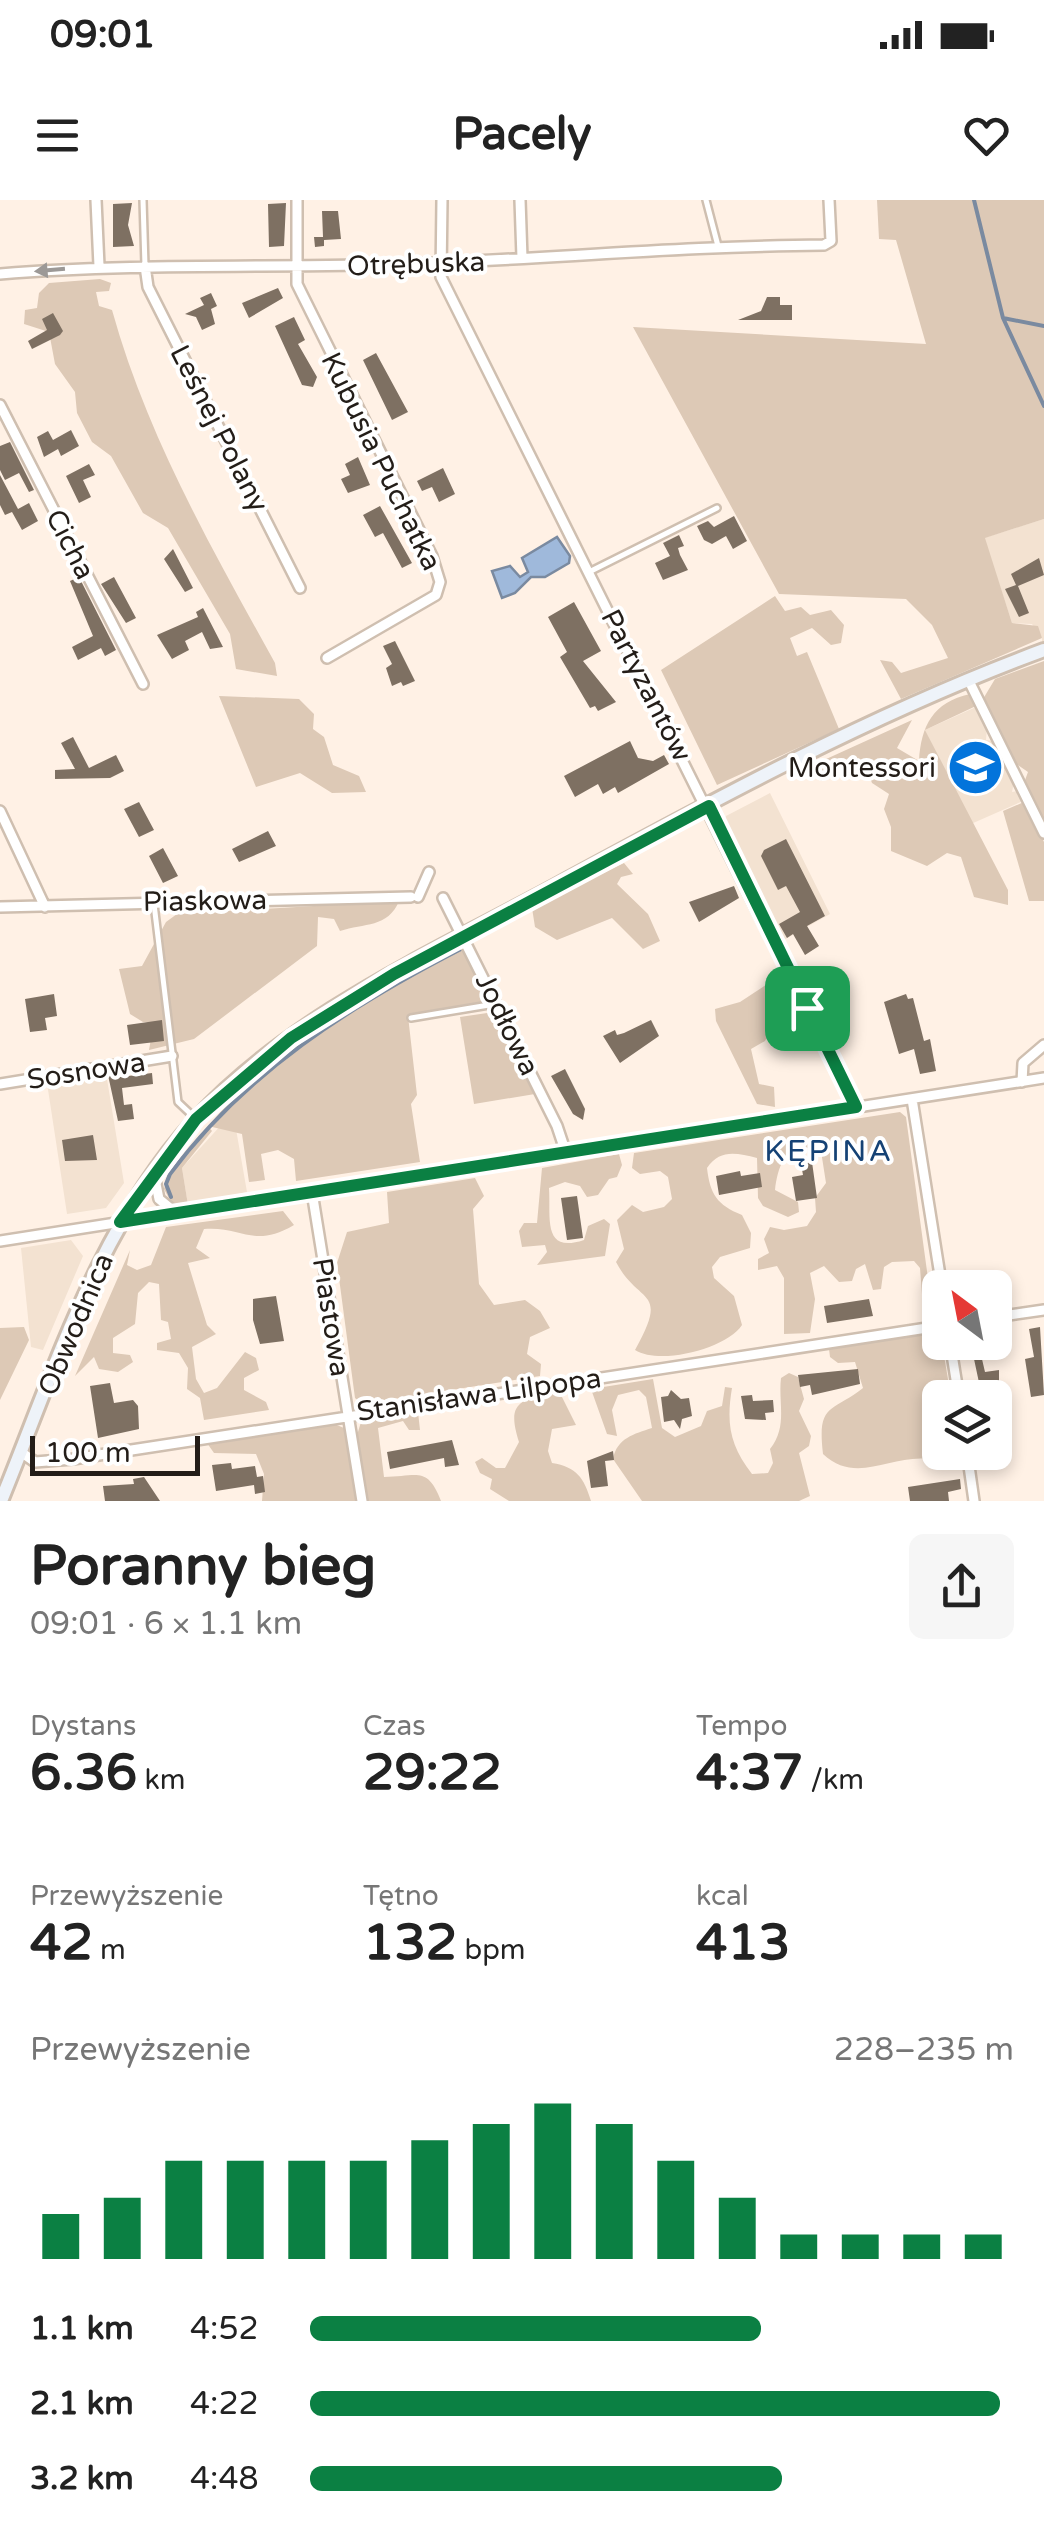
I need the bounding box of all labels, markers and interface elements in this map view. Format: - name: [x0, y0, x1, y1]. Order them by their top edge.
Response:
- text: 09:01: [50, 12, 155, 58]
- icon: menu: [30, 108, 85, 163]
- text: Pacely: [452, 108, 592, 162]
- icon: heart: [959, 108, 1014, 163]
- street label: Otrębuska: [346, 245, 486, 283]
- one-way arrow: [33, 263, 65, 279]
- street label: Leśnej Polany: [162, 339, 276, 518]
- street label: Kubusia Puchatka: [314, 347, 449, 576]
- street label: Cicha: [38, 504, 102, 585]
- street label: Partyzantów: [593, 604, 699, 767]
- school or university icon: Montessori: [945, 737, 1005, 797]
- place label: Montessori: [788, 751, 936, 785]
- street label: Piaskowa: [143, 883, 267, 919]
- pin: [765, 966, 850, 1051]
- street label: Jodłowa: [468, 968, 546, 1081]
- icon: arrive: [780, 981, 835, 1036]
- street label: Sosnowa: [25, 1045, 148, 1097]
- district label: KĘPINA: [764, 1133, 894, 1170]
- street label: Obwodnica: [31, 1248, 121, 1401]
- street label: Piastowa: [305, 1255, 357, 1379]
- north arrow: [922, 1270, 1012, 1360]
- map controls: [922, 1270, 1012, 1470]
- street label: Stanisława Lilpopa: [355, 1361, 604, 1429]
- button: layers: [922, 1380, 1012, 1470]
- scale bar: [30, 1431, 200, 1476]
- text: 100 m: [45, 1436, 131, 1470]
- text: Poranny bieg: [30, 1534, 376, 1600]
- button: share: [909, 1534, 1014, 1639]
- text: 09:01 · 6 × 1.1 km: [30, 1605, 302, 1643]
- text: Dystans: [30, 1709, 136, 1743]
- text: Czas: [363, 1709, 426, 1743]
- text: Tempo: [696, 1709, 788, 1743]
- text: 6.36: [30, 1743, 137, 1803]
- text: 29:22: [363, 1743, 502, 1803]
- text: 4:37: [696, 1743, 803, 1803]
- text: km: [137, 1763, 185, 1797]
- text: /km: [803, 1763, 864, 1797]
- text: Przewyższenie: [30, 1879, 223, 1913]
- text: Tętno: [363, 1879, 439, 1913]
- text: kcal: [696, 1879, 749, 1913]
- text: 42: [30, 1913, 93, 1973]
- text: 132: [363, 1913, 457, 1973]
- text: 413: [696, 1913, 790, 1973]
- text: m: [93, 1933, 126, 1967]
- text: bpm: [457, 1933, 526, 1967]
- text: Przewyższenie: [30, 2031, 251, 2069]
- text: 228–235 m: [834, 2031, 1014, 2069]
- text: 1.1 km: [30, 2310, 134, 2348]
- text: 4:52: [190, 2310, 259, 2348]
- text: 2.1 km: [30, 2385, 134, 2423]
- text: 4:22: [190, 2385, 259, 2423]
- text: 3.2 km: [30, 2460, 134, 2498]
- text: 4:48: [190, 2460, 259, 2498]

